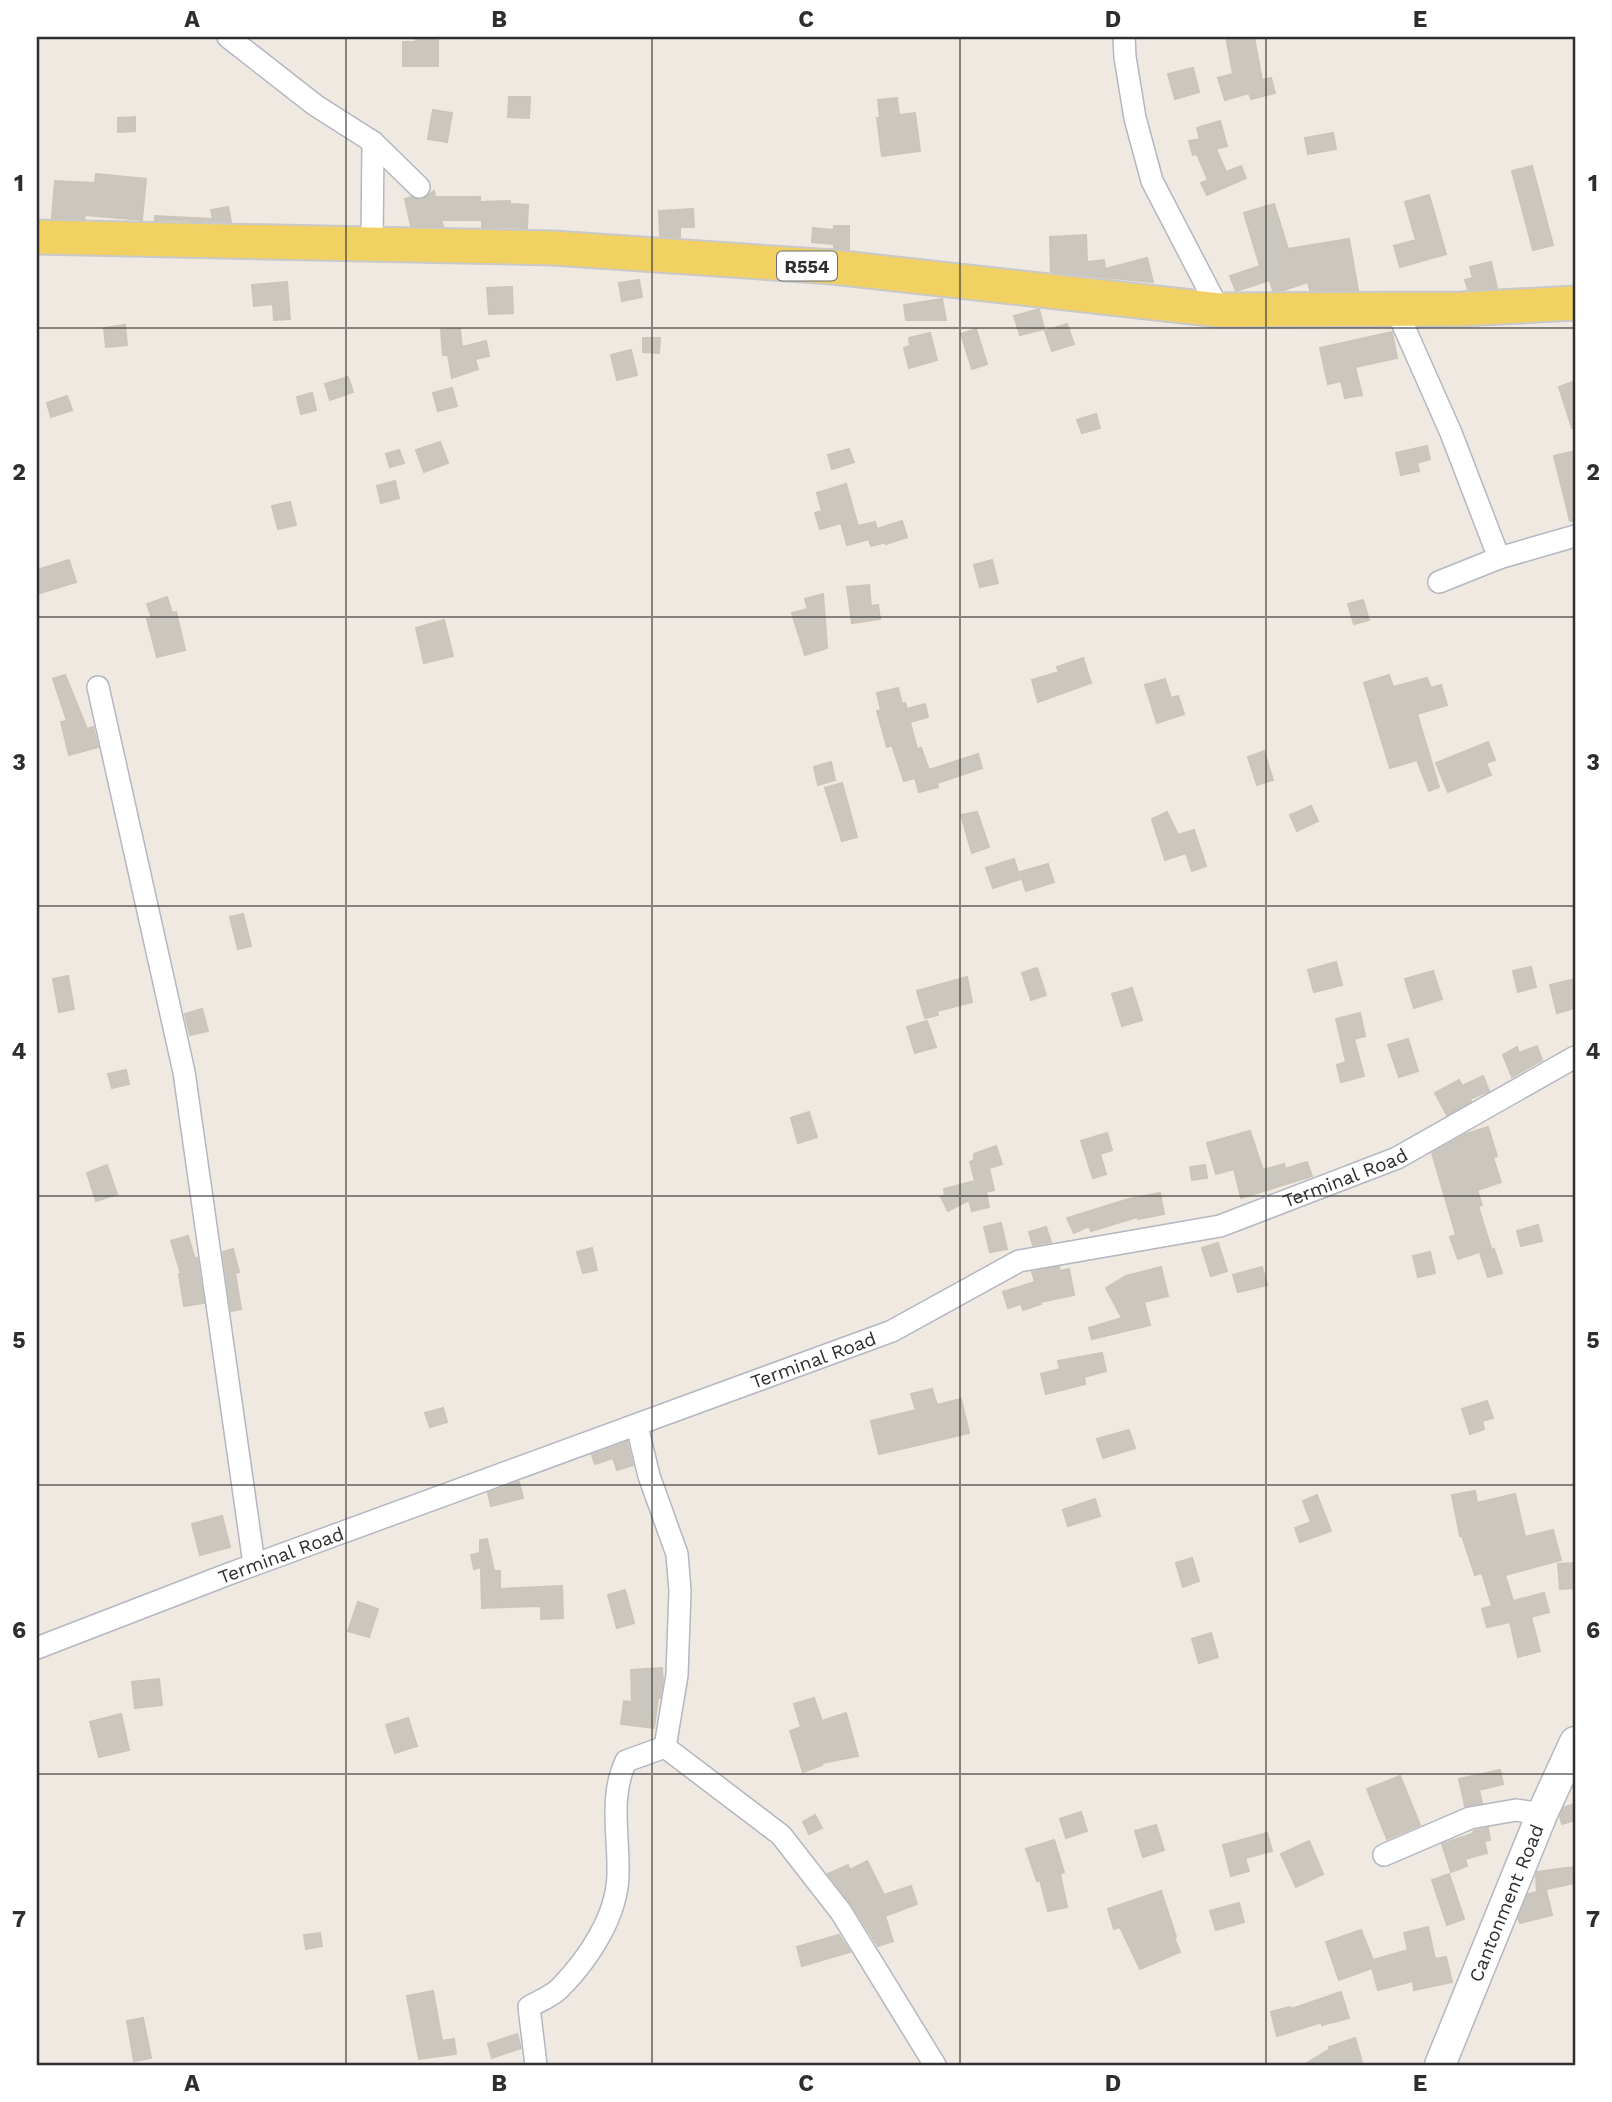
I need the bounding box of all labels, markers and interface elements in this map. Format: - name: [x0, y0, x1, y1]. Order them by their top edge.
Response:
- text: A: [184, 6, 200, 33]
- text: B: [491, 6, 507, 33]
- text: C: [798, 6, 814, 33]
- text: D: [1105, 6, 1121, 33]
- text: E: [1413, 6, 1427, 33]
- text: 1: [14, 170, 24, 197]
- text: 1: [1588, 170, 1598, 197]
- road number: R554: [777, 252, 837, 280]
- text: 2: [12, 459, 26, 486]
- text: 2: [1586, 459, 1600, 486]
- text: 3: [12, 749, 26, 776]
- text: 3: [1586, 749, 1600, 776]
- text: 4: [12, 1038, 27, 1065]
- text: 4: [1586, 1038, 1601, 1065]
- street label: Terminal Road: [1279, 1143, 1412, 1212]
- street label: Terminal Road: [747, 1326, 879, 1393]
- text: 5: [12, 1327, 26, 1354]
- text: 5: [1586, 1327, 1600, 1354]
- street label: Terminal Road: [215, 1521, 347, 1588]
- text: 6: [12, 1617, 26, 1644]
- text: 6: [1586, 1617, 1600, 1644]
- street label: Cantonment Road: [1464, 1821, 1548, 1985]
- text: 7: [12, 1906, 26, 1933]
- text: 7: [1586, 1906, 1600, 1933]
- text: A: [184, 2070, 200, 2097]
- text: B: [491, 2070, 507, 2097]
- text: C: [798, 2070, 814, 2097]
- text: D: [1105, 2070, 1121, 2097]
- text: E: [1413, 2070, 1427, 2097]

